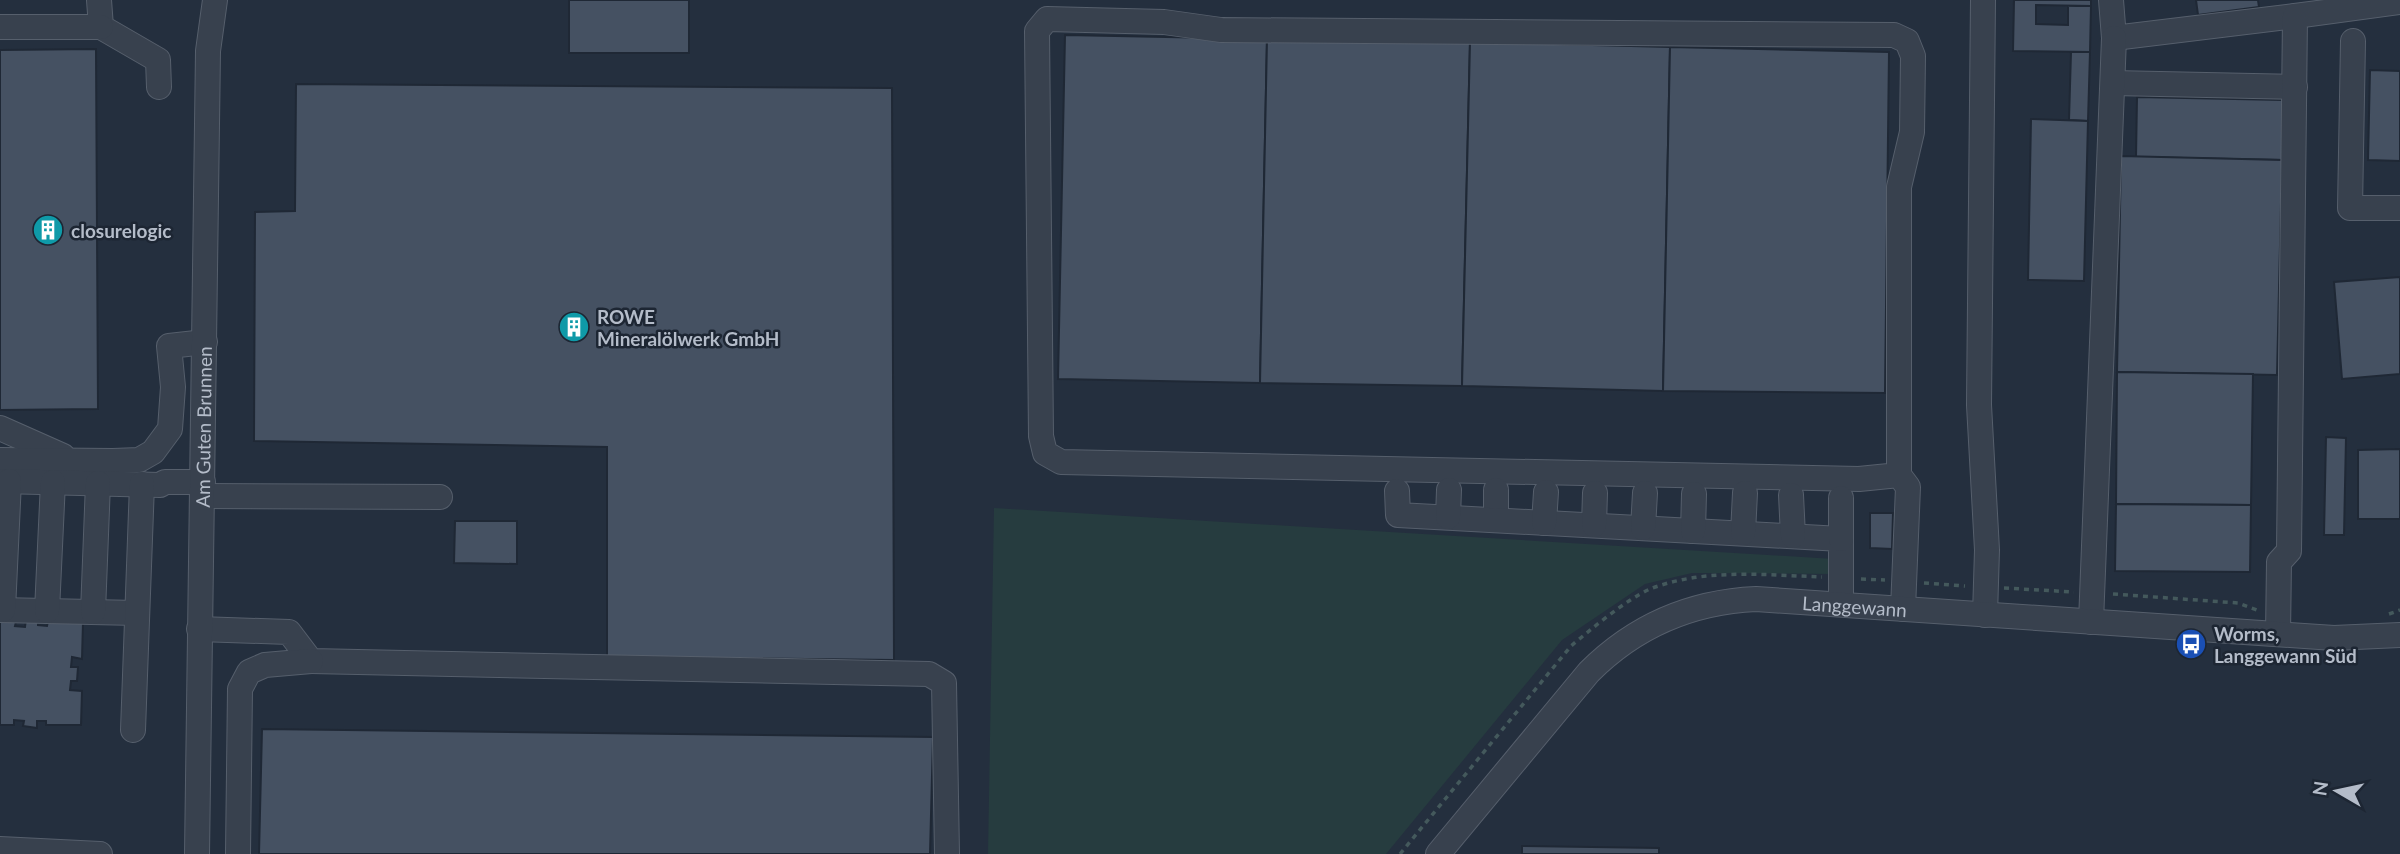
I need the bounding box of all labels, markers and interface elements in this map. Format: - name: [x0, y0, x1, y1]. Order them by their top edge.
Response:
- building icon: closurelogic: [31, 213, 65, 247]
- place label: closurelogic: [71, 219, 171, 242]
- place label: ROWE Mineralölwerk GmbH: [597, 305, 779, 350]
- building icon: ROWE Mineralölwerk GmbH: [557, 310, 591, 344]
- street label: Am Guten Brunnen: [190, 346, 215, 508]
- street label: Langgewann: [1802, 591, 1908, 621]
- place label: Worms, Langgewann Süd: [2214, 622, 2357, 667]
- bus stop icon: Worms, Langgewann Süd: [2174, 627, 2208, 661]
- north arrow: [2302, 756, 2372, 826]
- text: N: [2307, 779, 2332, 797]

